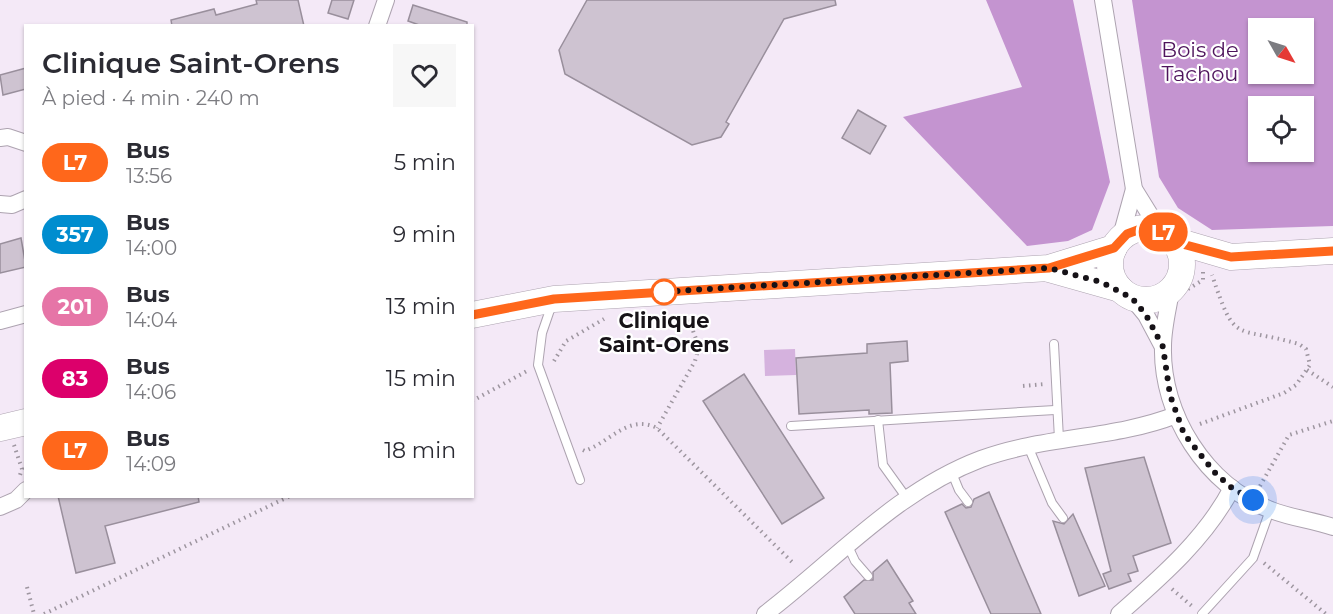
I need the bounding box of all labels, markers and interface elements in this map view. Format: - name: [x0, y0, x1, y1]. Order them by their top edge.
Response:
- north arrow: [1248, 18, 1314, 84]
- map controls: [1248, 18, 1314, 162]
- park label: Bois de Tachou: [1161, 37, 1239, 86]
- button: heart: [393, 44, 456, 107]
- text: Clinique Saint-Orens: [42, 46, 339, 80]
- text: À pied · 4 min · 240 m: [42, 86, 260, 110]
- button: locate: [1248, 96, 1314, 162]
- text: Bus: [126, 137, 170, 164]
- text: 5 min: [394, 149, 456, 176]
- text: L7: [63, 150, 87, 175]
- text: 13:56: [126, 164, 172, 188]
- text: Bus: [126, 209, 170, 236]
- line badge: L7: [1136, 212, 1190, 252]
- text: L7: [1151, 220, 1175, 245]
- text: 9 min: [393, 221, 456, 248]
- text: 357: [56, 222, 94, 247]
- text: 14:00: [126, 236, 177, 260]
- marker: Clinique Saint-Orens: [651, 279, 677, 305]
- text: Bus: [126, 281, 170, 308]
- text: 13 min: [386, 293, 456, 320]
- text: 201: [58, 294, 92, 319]
- text: 14:04: [126, 308, 177, 332]
- place label: Clinique Saint-Orens: [599, 308, 729, 357]
- text: Bus: [126, 353, 170, 380]
- text: 15 min: [386, 365, 456, 392]
- text: 83: [62, 366, 88, 391]
- text: 14:06: [126, 380, 176, 404]
- text: Bus: [126, 425, 170, 452]
- text: 18 min: [384, 437, 456, 464]
- text: L7: [63, 438, 87, 463]
- text: 14:09: [126, 452, 176, 476]
- your location: [1238, 485, 1268, 515]

